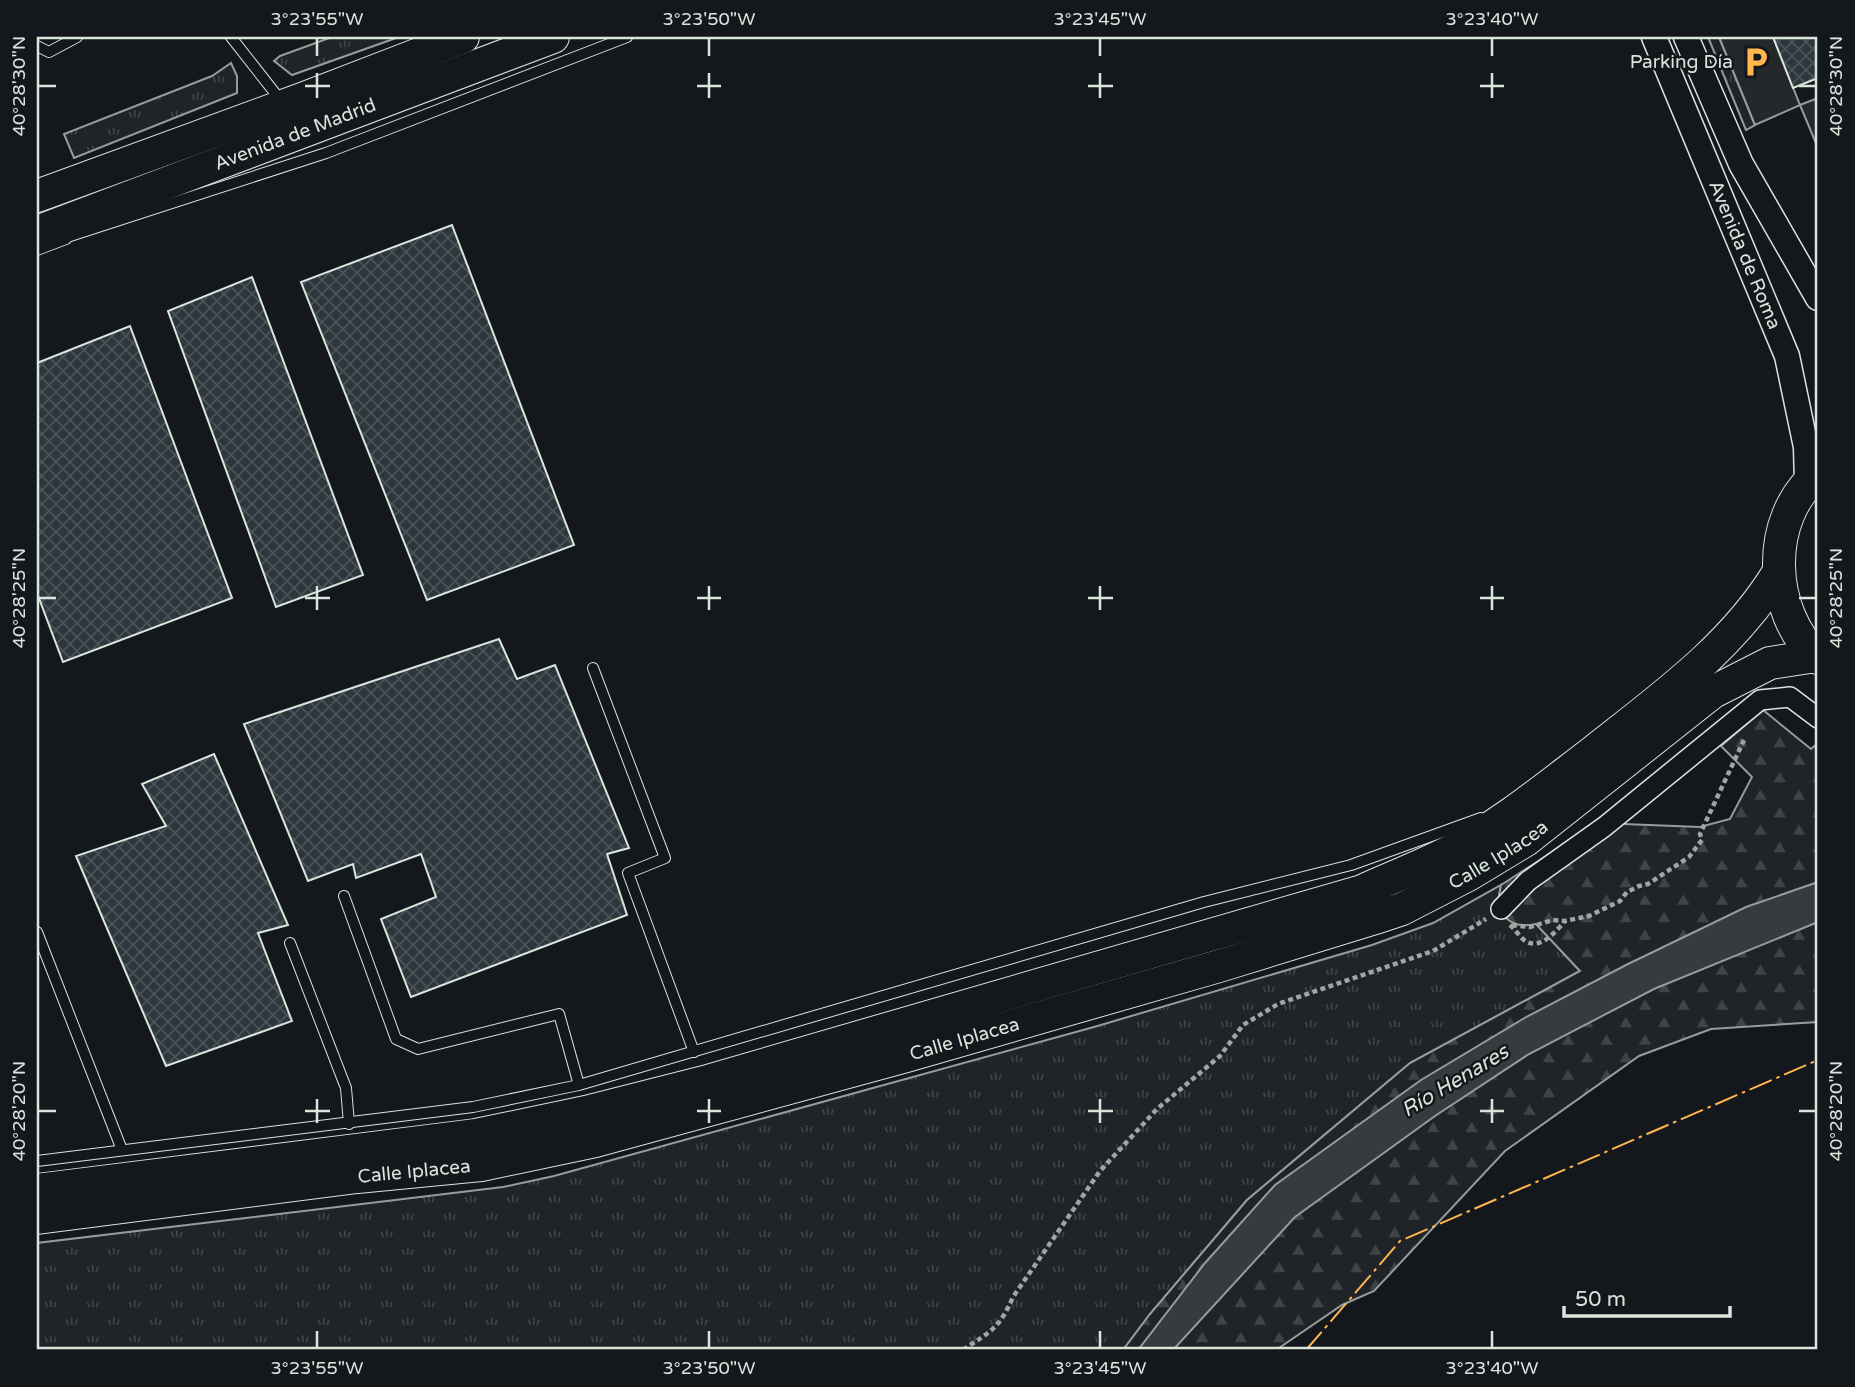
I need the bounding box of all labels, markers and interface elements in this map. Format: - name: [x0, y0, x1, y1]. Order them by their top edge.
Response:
- text: 3°23'55"W: [271, 8, 363, 30]
- text: 3°23'50"W: [663, 8, 755, 30]
- text: 3°23'45"W: [1054, 8, 1146, 30]
- text: 3°23'40"W: [1446, 8, 1538, 30]
- text: 40°28'30"N: [8, 36, 30, 136]
- text: 40°28'30"N: [1825, 36, 1847, 136]
- parking icon: Parking Día: [1739, 45, 1773, 79]
- place label: Parking Día: [1630, 51, 1733, 73]
- street label: Avenida de Madrid: [211, 94, 379, 175]
- street label: Avenida de Roma: [1704, 177, 1786, 332]
- text: 40°28'25"N: [8, 548, 30, 648]
- text: 40°28'25"N: [1825, 548, 1847, 648]
- street label: Calle Iplacea: [1445, 816, 1553, 894]
- street label: Calle Iplacea: [907, 1013, 1022, 1065]
- water label: Río Henares: [1397, 1038, 1515, 1123]
- text: 40°28'20"N: [8, 1061, 30, 1161]
- text: 40°28'20"N: [1825, 1061, 1847, 1161]
- street label: Calle Iplacea: [357, 1155, 472, 1188]
- scale bar: [1564, 1275, 1731, 1319]
- text: 50 m: [1575, 1287, 1626, 1312]
- text: 3°23'55"W: [271, 1357, 363, 1379]
- text: 3°23'50"W: [663, 1357, 755, 1379]
- text: 3°23'45"W: [1054, 1357, 1146, 1379]
- text: 3°23'40"W: [1446, 1357, 1538, 1379]

